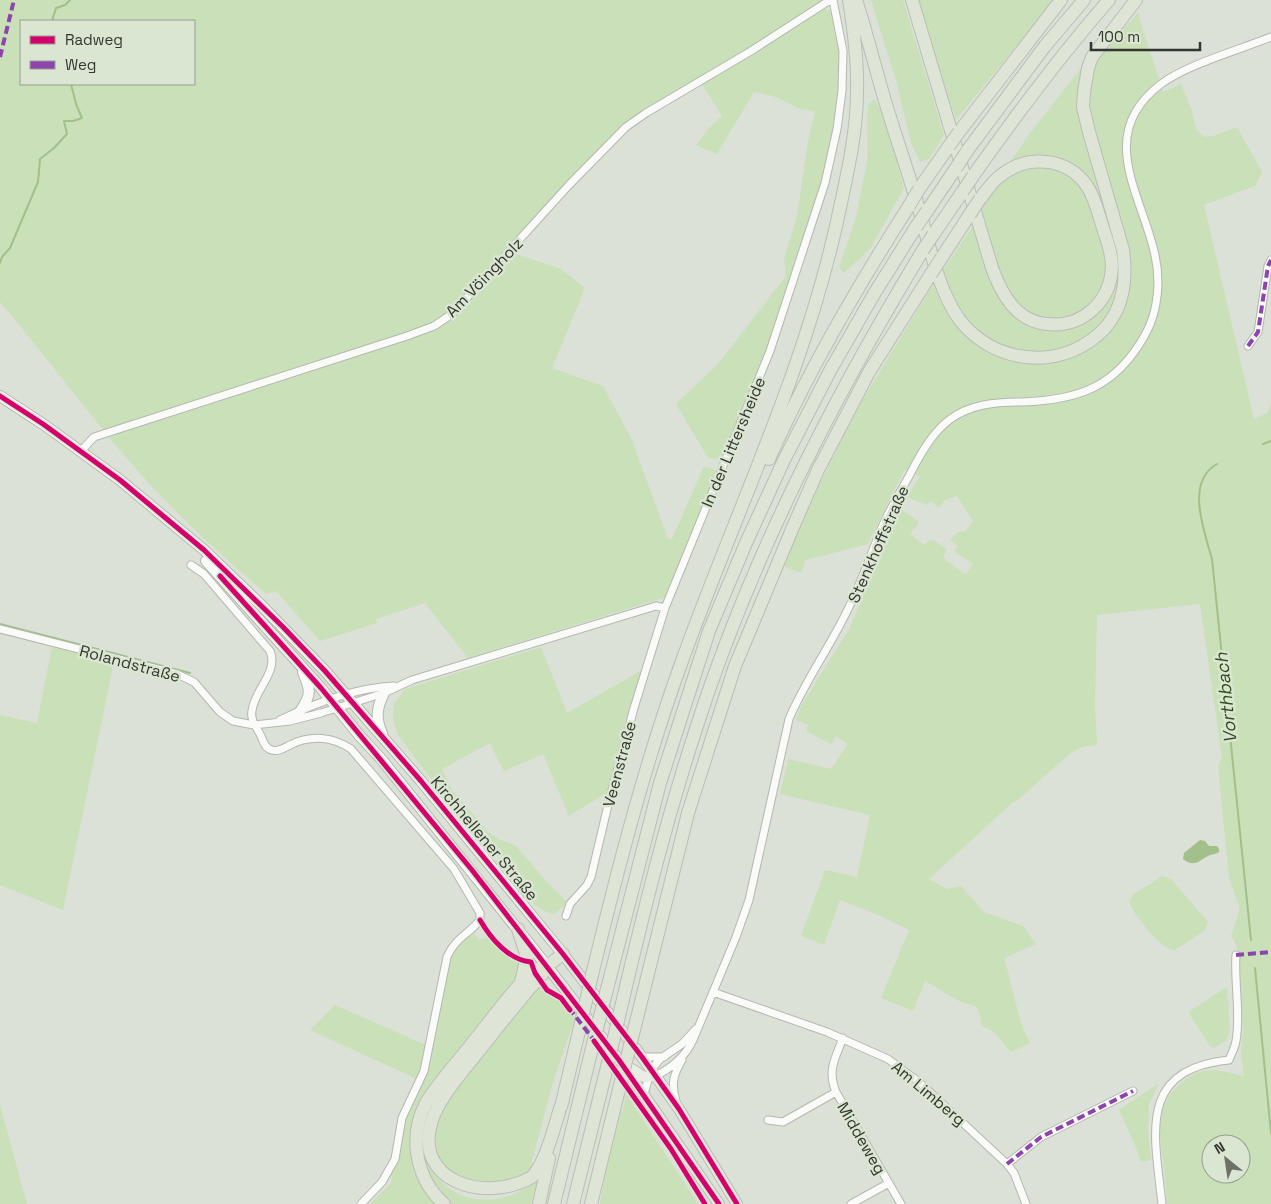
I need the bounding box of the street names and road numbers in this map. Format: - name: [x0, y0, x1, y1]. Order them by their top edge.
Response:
- street label: Am Vöingholz: [441, 233, 528, 322]
- street label: In der Littersheide: [697, 374, 770, 511]
- street label: Stenkhoffstraße: [843, 482, 914, 606]
- street label: Rolandstraße: [77, 640, 182, 687]
- street label: Veenstraße: [598, 719, 641, 809]
- street label: Kirchhellener Straße: [426, 772, 543, 905]
- street label: Am Limberg: [887, 1056, 970, 1130]
- street label: Middeweg: [832, 1098, 891, 1178]

